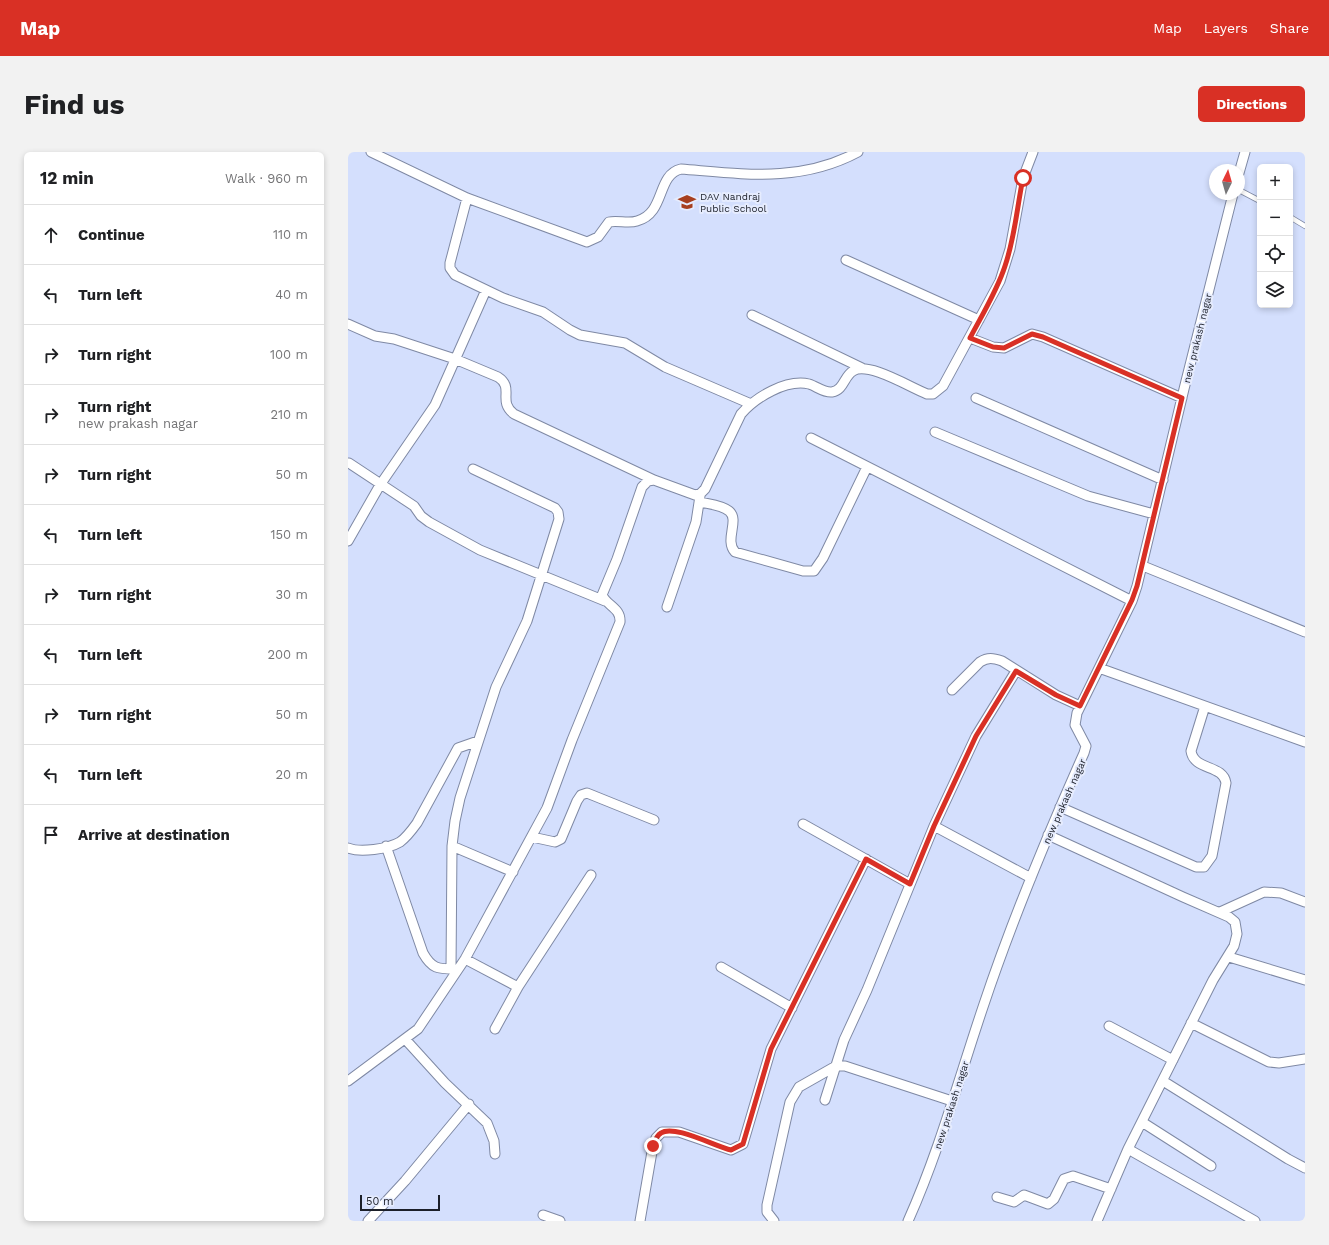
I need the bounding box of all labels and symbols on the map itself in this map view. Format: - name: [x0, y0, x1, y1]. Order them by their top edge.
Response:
- north arrow: [1209, 164, 1245, 200]
- route start: [1014, 169, 1032, 187]
- place label: DAV Nandraj Public School: [700, 191, 767, 214]
- school or university icon: DAV Nandraj Public School: [677, 192, 697, 212]
- street label: new prakash nagar: [1181, 292, 1214, 384]
- street label: new prakash nagar: [1041, 757, 1088, 846]
- street label: new prakash nagar: [932, 1060, 971, 1151]
- route end: [644, 1137, 662, 1155]
- scale bar: [360, 1193, 440, 1212]

